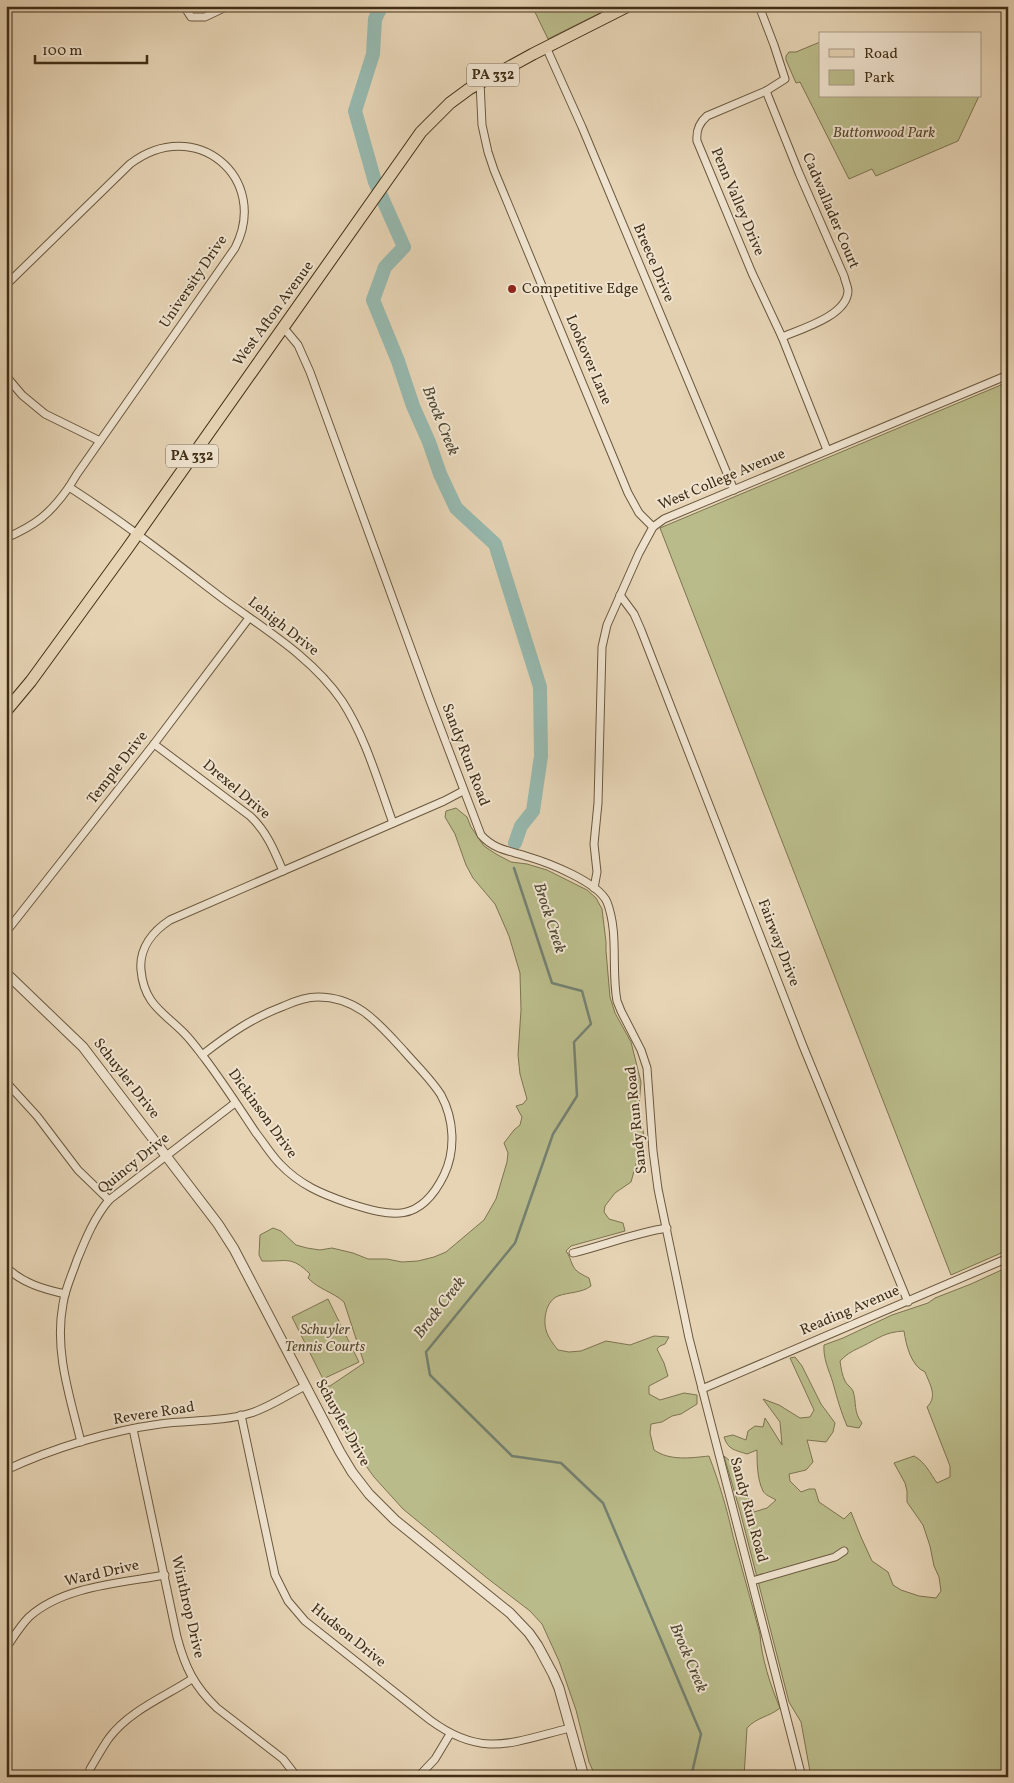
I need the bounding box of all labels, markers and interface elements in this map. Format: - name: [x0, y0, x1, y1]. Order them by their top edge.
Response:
- scale bar: [35, 32, 148, 64]
- legend: [819, 32, 982, 98]
- text: 100 m: [42, 41, 82, 62]
- text: Road: [864, 44, 898, 65]
- road number: PA 332: [467, 64, 519, 86]
- text: Park: [864, 68, 895, 89]
- park label: Buttonwood Park: [833, 123, 935, 144]
- street label: Penn Valley Drive: [705, 145, 769, 259]
- street label: Cadwallader Court: [796, 150, 864, 272]
- street label: Breece Drive: [627, 221, 679, 305]
- street label: University Drive: [155, 231, 233, 333]
- street label: West Afton Avenue: [229, 257, 319, 371]
- place label: Competitive Edge: [522, 279, 638, 300]
- marker: Competitive Edge: [506, 283, 518, 295]
- street label: Lookover Lane: [560, 312, 616, 408]
- water label: Brock Creek: [416, 383, 464, 460]
- road number: PA 332: [166, 444, 218, 468]
- street label: West College Avenue: [655, 444, 789, 516]
- street label: Lehigh Drive: [243, 592, 323, 662]
- street label: Sandy Run Road: [436, 701, 494, 809]
- street label: Temple Drive: [83, 727, 153, 809]
- street label: Drexel Drive: [197, 755, 275, 825]
- water label: Brock Creek: [527, 880, 571, 957]
- street label: Fairway Drive: [752, 896, 804, 990]
- street label: Schuyler Drive: [88, 1034, 164, 1124]
- street label: Dickinson Drive: [222, 1065, 302, 1163]
- street label: Sandy Run Road: [621, 1065, 653, 1175]
- street label: Quincy Drive: [94, 1128, 174, 1200]
- water label: Brock Creek: [409, 1272, 472, 1344]
- street label: Reading Avenue: [797, 1281, 903, 1341]
- park label: Schuyler Tennis Courts: [285, 1320, 366, 1358]
- street label: Schuyler Drive: [309, 1375, 375, 1471]
- street label: Revere Road: [112, 1397, 196, 1431]
- street label: Sandy Run Road: [724, 1455, 772, 1565]
- street label: Winthrop Drive: [165, 1554, 209, 1660]
- street label: Ward Drive: [63, 1555, 141, 1593]
- street label: Hudson Drive: [306, 1599, 390, 1673]
- water label: Brock Creek: [664, 1620, 713, 1697]

